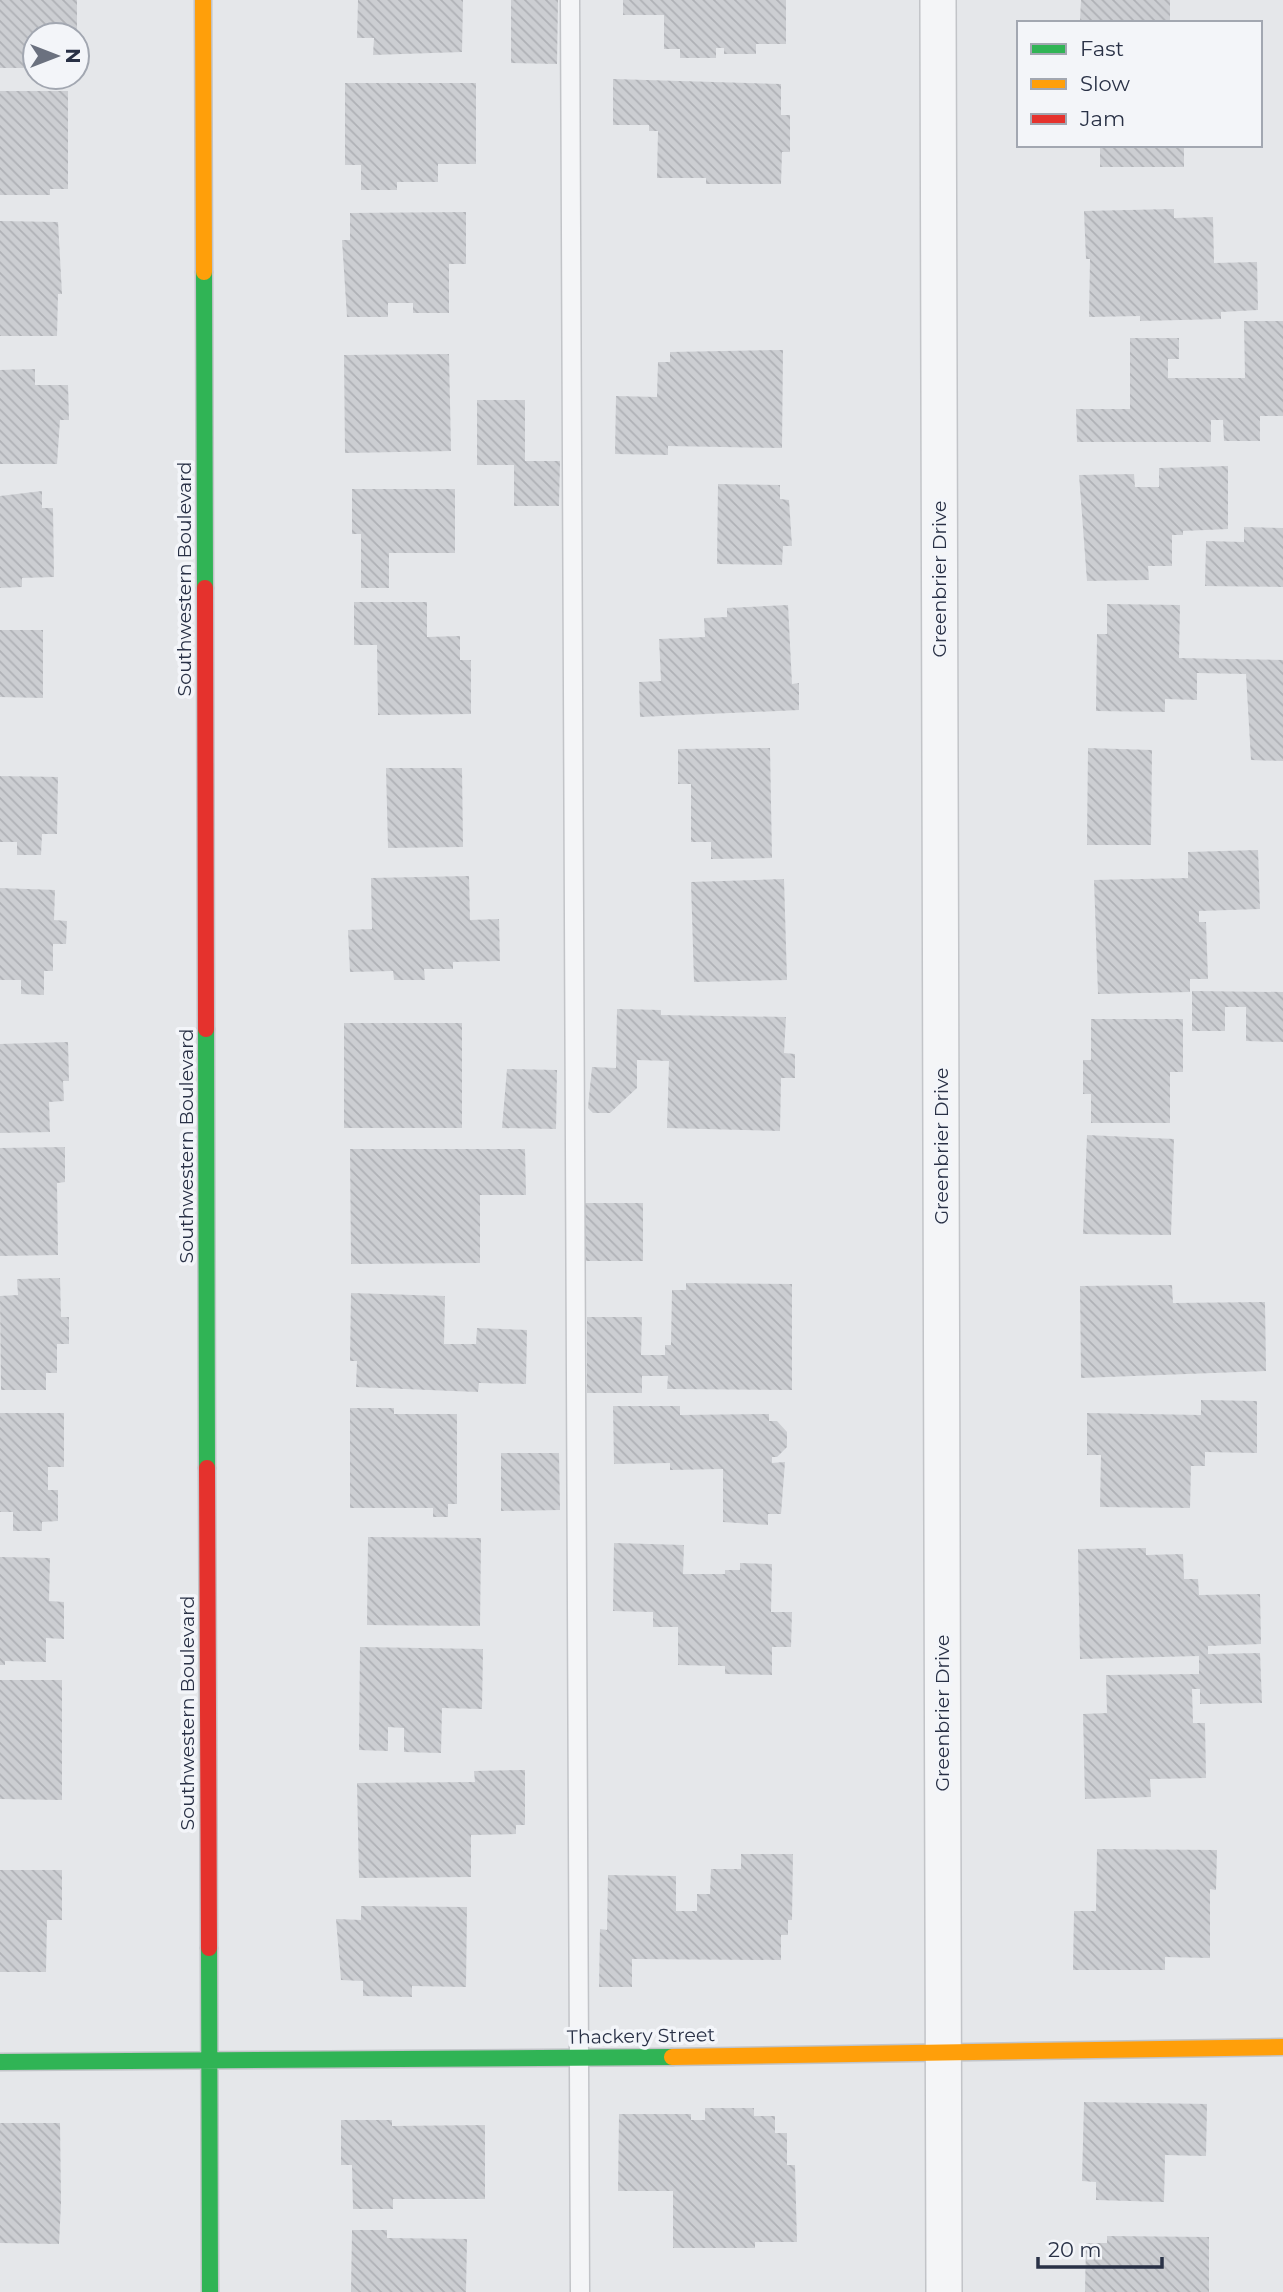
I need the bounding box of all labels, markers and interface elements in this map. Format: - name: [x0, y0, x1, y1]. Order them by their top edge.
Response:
- north arrow: [21, 21, 91, 91]
- legend: [1017, 21, 1262, 147]
- text: Fast: [1080, 36, 1124, 61]
- text: N: [61, 48, 84, 64]
- text: Slow: [1080, 71, 1130, 96]
- text: Jam: [1079, 106, 1125, 131]
- street label: Southwestern Boulevard: [173, 462, 196, 696]
- street label: Greenbrier Drive: [928, 500, 951, 658]
- street label: Southwestern Boulevard: [175, 1029, 198, 1263]
- street label: Greenbrier Drive: [930, 1067, 953, 1225]
- street label: Southwestern Boulevard: [176, 1596, 199, 1830]
- street label: Greenbrier Drive: [931, 1634, 954, 1792]
- street label: Thackery Street: [567, 2023, 716, 2049]
- scale bar: [1038, 2226, 1162, 2270]
- text: 20 m: [1048, 2237, 1102, 2262]

